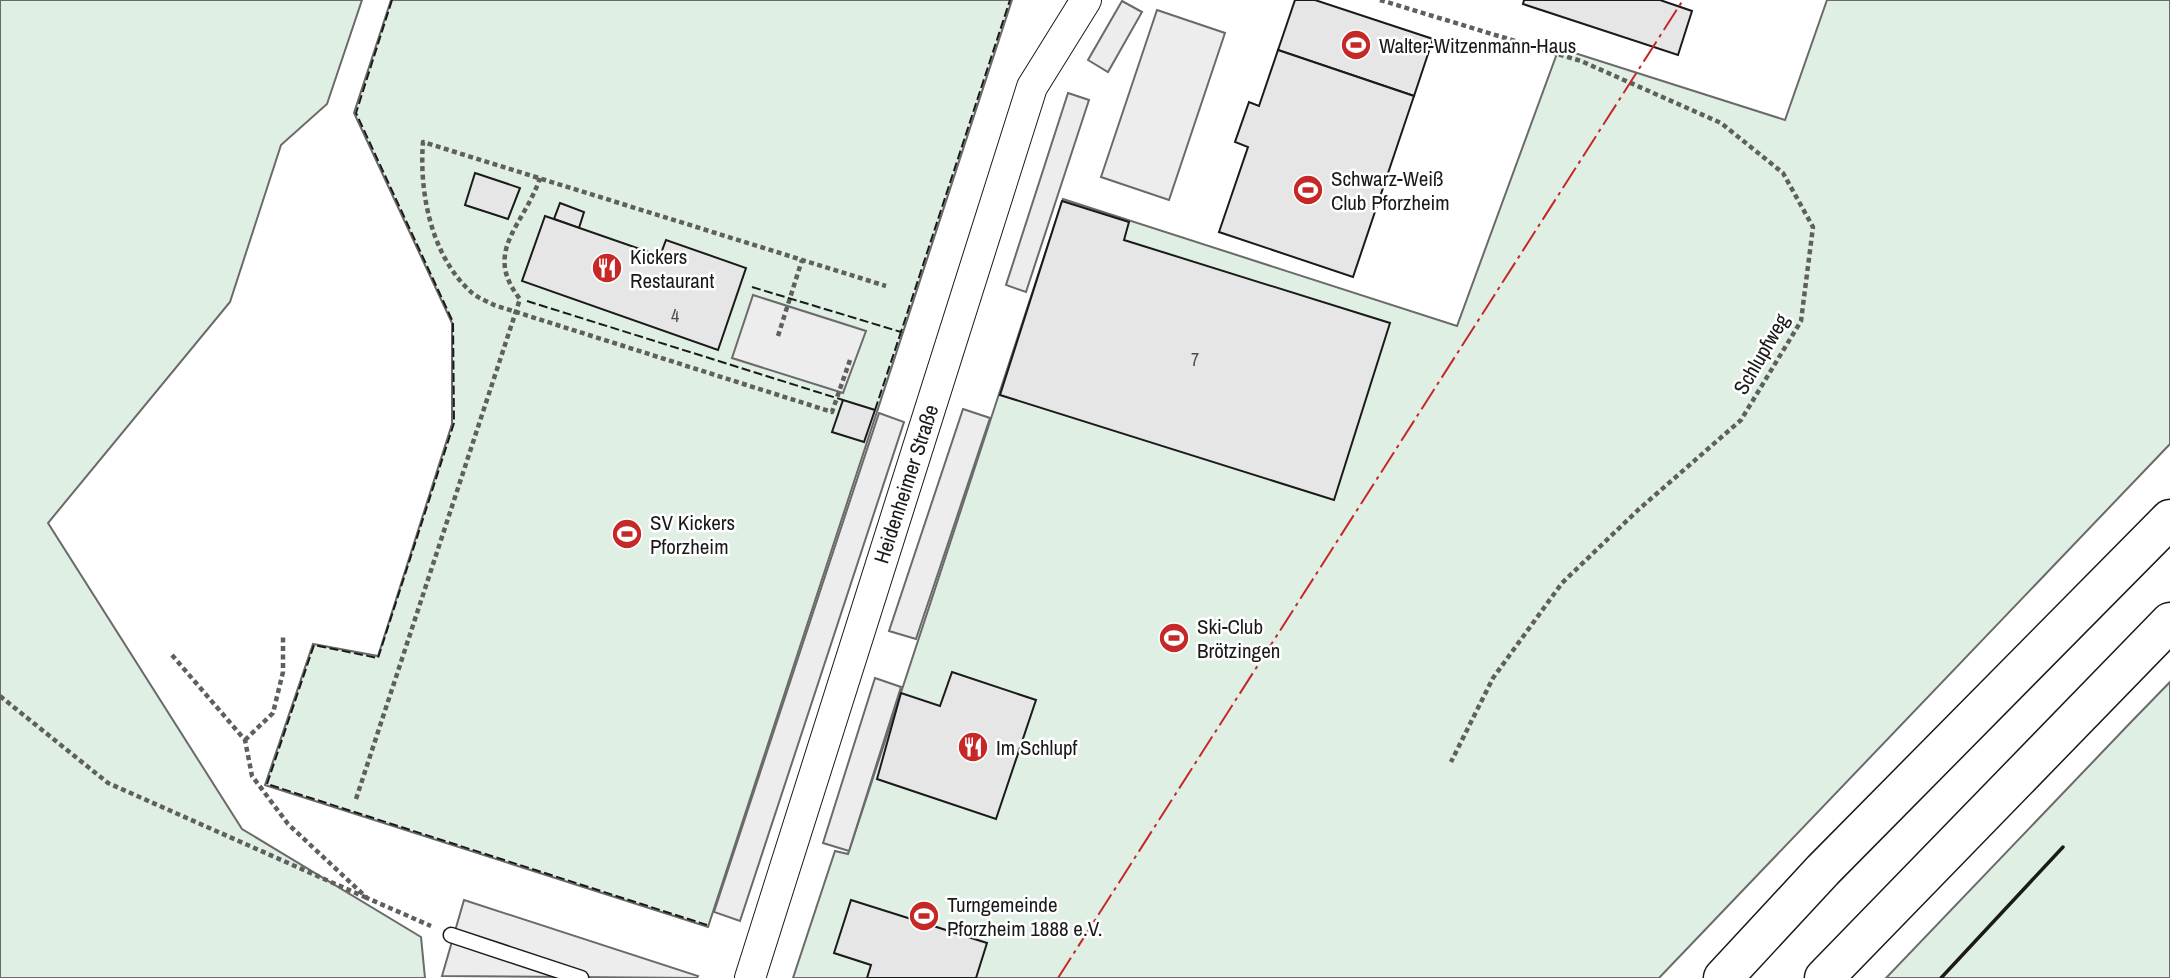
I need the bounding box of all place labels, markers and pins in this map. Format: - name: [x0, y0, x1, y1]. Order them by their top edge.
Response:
- sports icon: Walter-Witzenmann-Haus: [1339, 28, 1373, 62]
- place label: Walter-Witzenmann-Haus: [1379, 31, 1576, 60]
- place label: Schwarz-Weiß Club Pforzheim: [1331, 164, 1450, 217]
- sports icon: Schwarz-Weiß Club Pforzheim: [1291, 173, 1325, 207]
- place label: Kickers Restaurant: [630, 242, 714, 295]
- restaurant icon: Kickers Restaurant: [590, 251, 624, 285]
- place label: SV Kickers Pforzheim: [650, 508, 735, 561]
- sports icon: SV Kickers Pforzheim: [610, 517, 644, 551]
- place label: Ski-Club Brötzingen: [1197, 612, 1280, 665]
- sports icon: Ski-Club Brötzingen: [1157, 621, 1191, 655]
- restaurant icon: Im Schlupf: [956, 730, 990, 764]
- place label: Im Schlupf: [996, 733, 1078, 762]
- place label: Turngemeinde Pforzheim 1888 e.V.: [947, 890, 1102, 943]
- sports icon: Turngemeinde Pforzheim 1888 e.V.: [907, 899, 941, 933]

